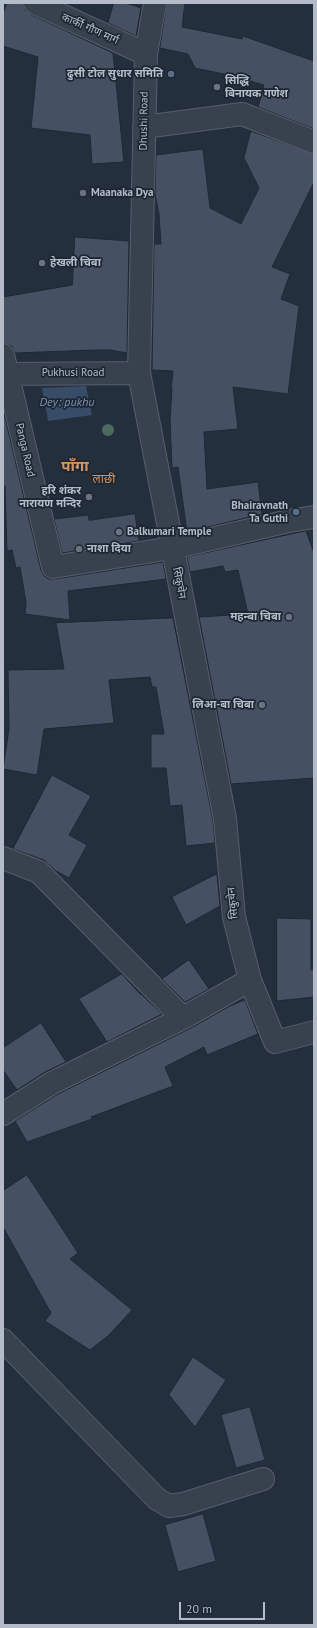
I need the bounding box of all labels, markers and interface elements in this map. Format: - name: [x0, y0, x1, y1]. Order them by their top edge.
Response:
- street label: कार्की गौण मार्ग: [59, 11, 121, 47]
- place label: ढुसी टोल सुधार समिति: [67, 67, 163, 81]
- marker: ढुसी टोल सुधार समिति: [166, 69, 176, 79]
- place label: सिद्धि बिनायक गणेश: [225, 74, 288, 100]
- marker: सिद्धि बिनायक गणेश: [212, 82, 222, 92]
- street label: Dhushi Road: [137, 91, 151, 151]
- place label: Maanaka Dya: [91, 186, 154, 200]
- marker: Maanaka Dya: [78, 188, 88, 198]
- place label: हेखली चिबा: [50, 256, 101, 270]
- marker: हेखली चिबा: [37, 258, 47, 268]
- street label: Pukhusi Road: [42, 366, 104, 380]
- water label: Dey: pukhu: [40, 396, 94, 410]
- street label: Panga Road: [12, 422, 38, 478]
- district label: पाँगा: [61, 458, 89, 476]
- district label: लाछी: [93, 473, 115, 487]
- place label: हरि शंकर नारायण मन्दिर: [19, 484, 81, 510]
- marker: हरि शंकर नारायण मन्दिर: [84, 492, 94, 502]
- place label: Bhairavnath Ta Guthi: [231, 499, 288, 525]
- marker: Bhairavnath Ta Guthi: [291, 507, 301, 517]
- place label: Balkumari Temple: [127, 525, 211, 539]
- marker: Balkumari Temple: [114, 527, 124, 537]
- place label: नाशा दिया: [87, 542, 131, 556]
- marker: नाशा दिया: [74, 544, 84, 554]
- street label: सिकुचेन: [169, 566, 189, 600]
- place label: महन्बा चिबा: [230, 610, 281, 624]
- marker: महन्बा चिबा: [284, 612, 294, 622]
- place label: लिआ-बा चिबा: [192, 698, 254, 712]
- marker: लिआ-बा चिबा: [257, 700, 267, 710]
- street label: सिकुचेन: [225, 886, 241, 920]
- scale bar: [181, 1594, 267, 1620]
- text: 20 m: [186, 1601, 212, 1616]

